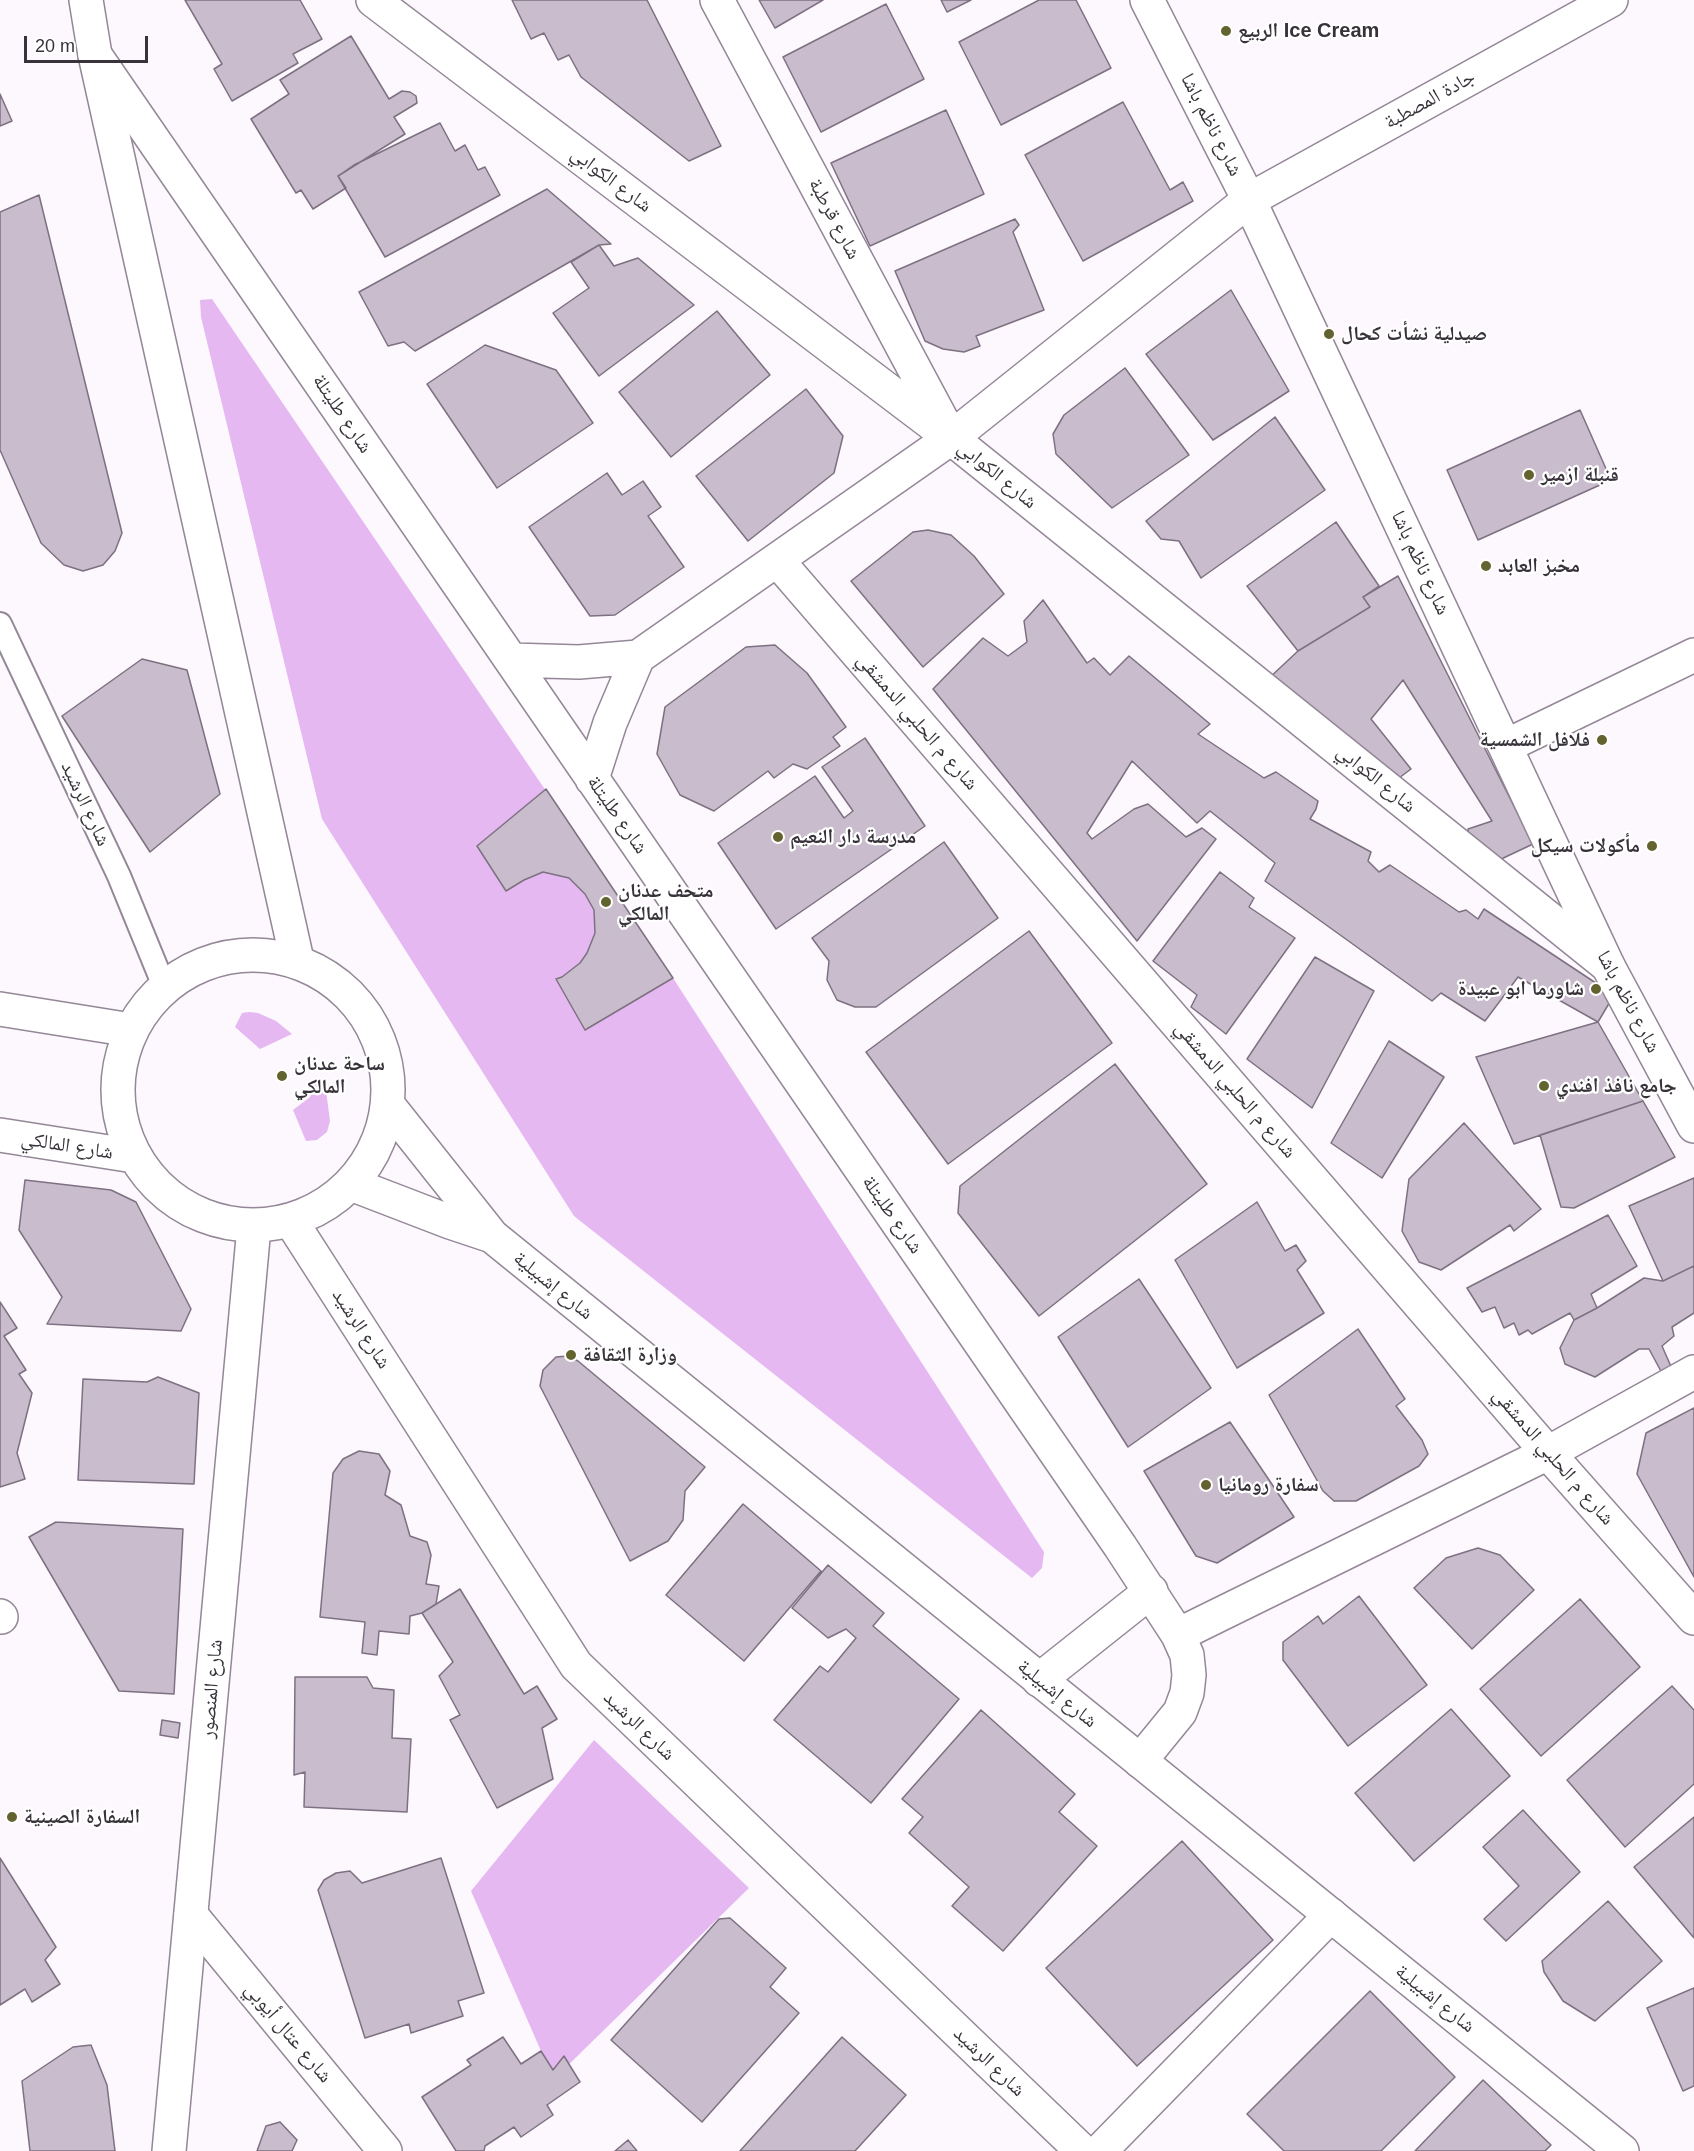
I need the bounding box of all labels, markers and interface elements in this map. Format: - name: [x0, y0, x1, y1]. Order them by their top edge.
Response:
- place label: الربيع Ice Cream: [1238, 19, 1379, 43]
- scale bar: [27, 24, 152, 62]
- marker: الربيع Ice Cream: [1219, 24, 1233, 38]
- text: 20 m: [35, 36, 75, 56]
- street label: جادة المصطبة: [1380, 65, 1480, 135]
- street label: شارع ناظم باشا: [1175, 70, 1247, 180]
- street label: شارع الكوابي: [566, 142, 656, 218]
- street label: شارع قرطبة: [803, 174, 865, 264]
- place label: صيدلية نشأت كحال: [1341, 322, 1487, 346]
- marker: صيدلية نشأت كحال: [1322, 327, 1336, 341]
- street label: شارع طليتلة: [307, 370, 377, 458]
- street label: شارع الكوابي: [952, 436, 1042, 514]
- place label: قنبلة ازمير: [1541, 463, 1619, 487]
- marker: قنبلة ازمير: [1522, 468, 1536, 482]
- street label: شارع ناظم باشا: [1385, 507, 1455, 619]
- place label: مخبز العابد: [1498, 554, 1580, 578]
- marker: مخبز العابد: [1479, 559, 1493, 573]
- street label: شارع م الحلبي الدمشقي: [851, 649, 983, 795]
- place label: فلافل الشمسية: [1480, 728, 1590, 752]
- marker: فلافل الشمسية: [1595, 733, 1609, 747]
- street label: شارع الكوابي: [1331, 740, 1421, 818]
- street label: شارع الرشيد: [55, 758, 115, 850]
- street label: شارع طليتلة: [581, 771, 653, 859]
- place label: مدرسة دار النعيم: [790, 825, 916, 849]
- marker: مدرسة دار النعيم: [771, 830, 785, 844]
- place label: مأكولات سيكل: [1531, 834, 1640, 858]
- marker: مأكولات سيكل: [1645, 839, 1659, 853]
- place label: متحف عدنان المالكي: [618, 879, 713, 926]
- marker: متحف عدنان المالكي: [599, 895, 613, 909]
- street label: شارع ناظم باشا: [1591, 947, 1665, 1057]
- place label: شاورما ابو عبيدة: [1458, 977, 1584, 1001]
- marker: شاورما ابو عبيدة: [1589, 982, 1603, 996]
- street label: شارع م الحلبي الدمشقي: [1169, 1017, 1301, 1163]
- place label: ساحة عدنان المالكي: [294, 1052, 385, 1099]
- marker: ساحة عدنان المالكي: [275, 1069, 289, 1083]
- place label: جامع نافذ افندي: [1556, 1074, 1677, 1098]
- marker: جامع نافذ افندي: [1537, 1079, 1551, 1093]
- street label: شارع المالكي: [19, 1127, 115, 1165]
- street label: شارع طليتلة: [856, 1171, 928, 1259]
- street label: شارع إشبيلية: [508, 1247, 598, 1325]
- street label: شارع الرشيد: [326, 1285, 396, 1373]
- place label: وزارة الثقافة: [583, 1343, 677, 1367]
- marker: وزارة الثقافة: [564, 1348, 578, 1362]
- street label: شارع م الحلبي الدمشقي: [1487, 1384, 1619, 1530]
- place label: سفارة رومانيا: [1218, 1473, 1319, 1497]
- marker: سفارة رومانيا: [1199, 1478, 1213, 1492]
- street label: شارع المنصور: [196, 1638, 228, 1740]
- street label: شارع إشبيلية: [1012, 1655, 1102, 1733]
- street label: شارع الرشيد: [598, 1686, 680, 1766]
- place label: السفارة الصينية: [24, 1805, 140, 1829]
- marker: السفارة الصينية: [5, 1810, 19, 1824]
- street label: شارع إشبيلية: [1390, 1960, 1480, 2038]
- street label: شارع عتال أيوبي: [239, 1978, 337, 2088]
- street label: شارع الرشيد: [948, 2022, 1030, 2102]

